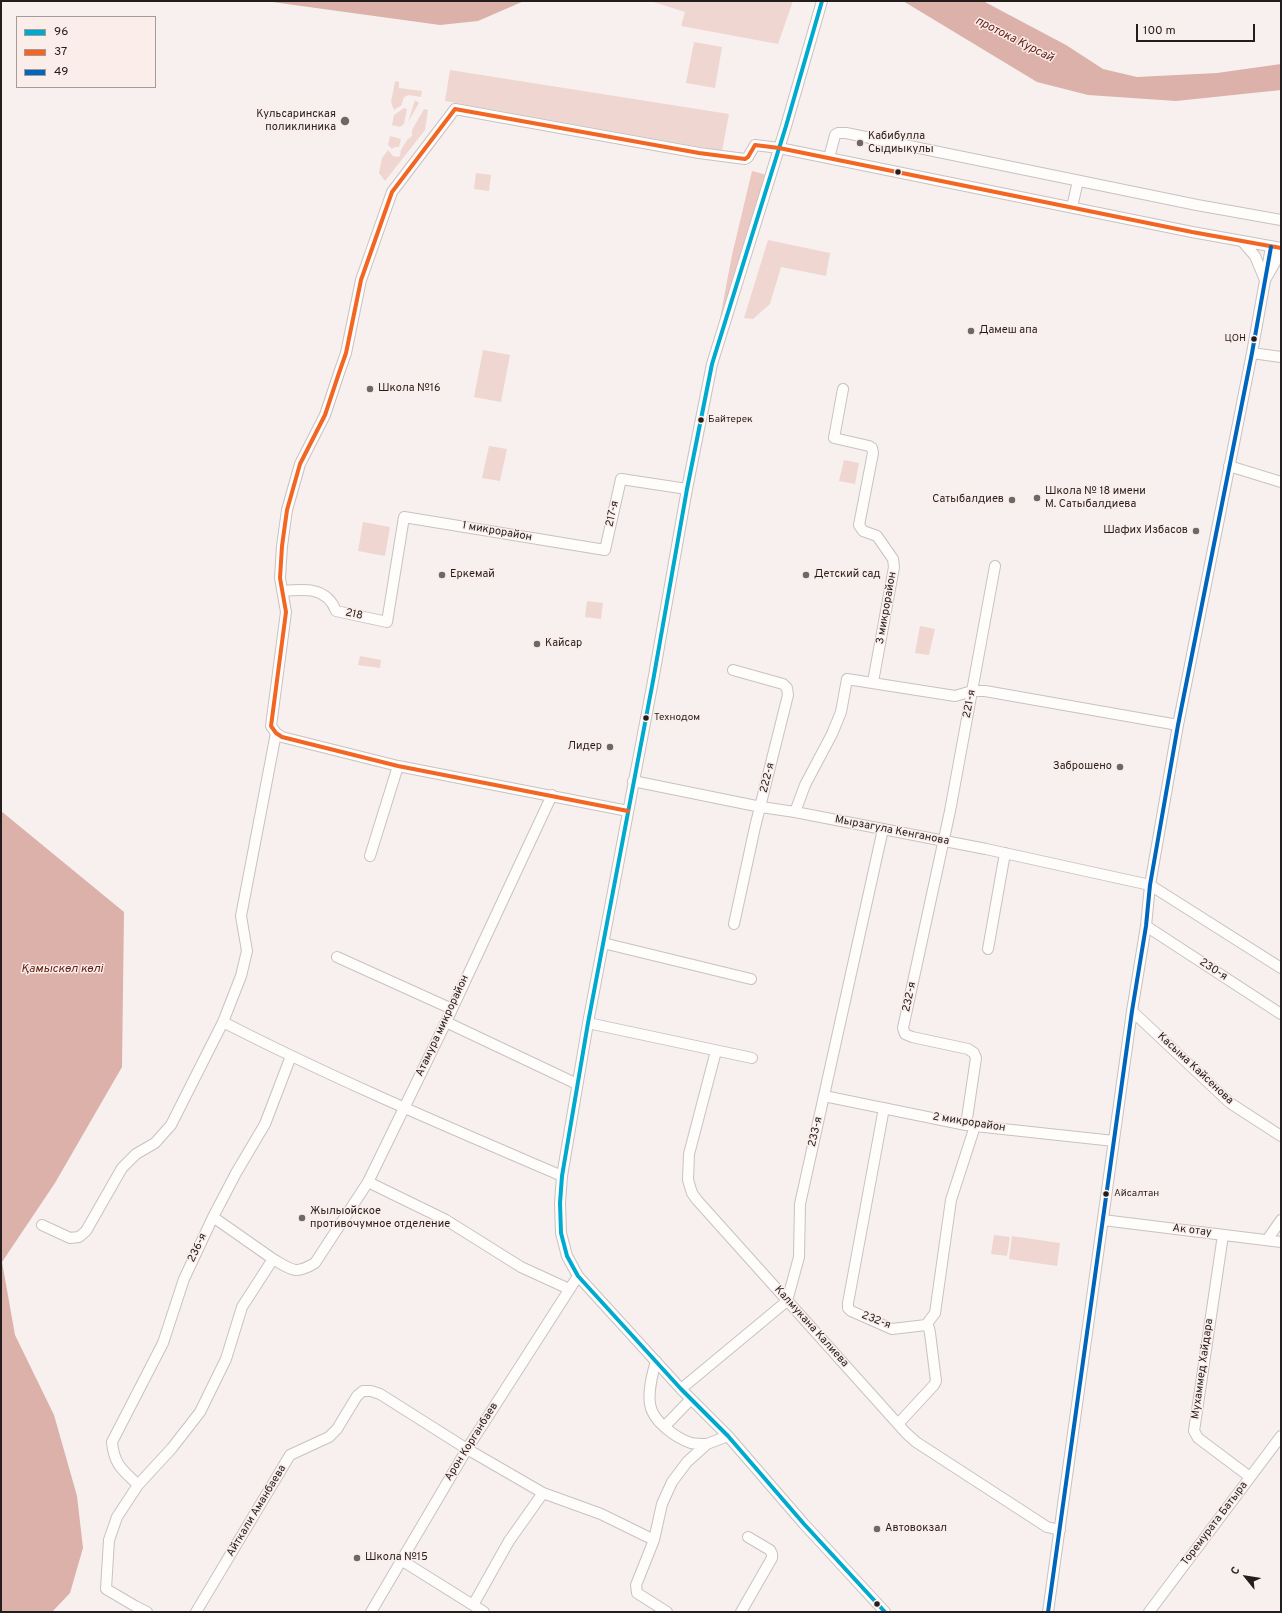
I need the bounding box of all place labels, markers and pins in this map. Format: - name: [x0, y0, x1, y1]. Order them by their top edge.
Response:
- place label: Кульсаринская поликлиника: [256, 108, 336, 134]
- marker: Кульсаринская поликлиника: [339, 115, 351, 127]
- place label: Кабибулла Сыдиыкулы: [868, 130, 934, 156]
- marker: Кабибулла Сыдиыкулы: [855, 138, 865, 148]
- unlabelled marker: [893, 167, 903, 177]
- place label: Дамеш апа: [979, 324, 1037, 338]
- marker: Дамеш апа: [966, 326, 976, 336]
- place label: ЦОН: [1225, 333, 1246, 345]
- marker: ЦОН: [1249, 334, 1259, 344]
- place label: Школа №16: [378, 382, 441, 396]
- marker: Школа №16: [365, 384, 375, 394]
- place label: Байтерек: [708, 414, 753, 426]
- marker: Байтерек: [696, 415, 706, 425]
- place label: Школа № 18 имени М. Сатыбалдиева: [1045, 485, 1146, 511]
- place label: Сатыбалдиев: [932, 493, 1004, 507]
- marker: Школа № 18 имени М. Сатыбалдиева: [1032, 493, 1042, 503]
- marker: Сатыбалдиев: [1007, 495, 1017, 505]
- place label: Шафих Избасов: [1103, 524, 1188, 538]
- marker: Шафих Избасов: [1191, 526, 1201, 536]
- place label: Еркемай: [450, 568, 495, 582]
- place label: Детский сад: [814, 568, 881, 582]
- marker: Еркемай: [437, 570, 447, 580]
- marker: Детский сад: [801, 570, 811, 580]
- place label: Кайсар: [545, 637, 582, 651]
- marker: Кайсар: [532, 639, 542, 649]
- place label: Технодом: [654, 712, 700, 724]
- marker: Технодом: [641, 713, 651, 723]
- place label: Лидер: [567, 740, 602, 754]
- marker: Лидер: [605, 742, 615, 752]
- place label: Заброшено: [1053, 760, 1112, 774]
- marker: Заброшено: [1115, 762, 1125, 772]
- place label: Айсалтан: [1114, 1188, 1159, 1200]
- marker: Айсалтан: [1101, 1189, 1111, 1199]
- place label: Жылыойское противочумное отделение: [310, 1205, 450, 1231]
- marker: Жылыойское противочумное отделение: [297, 1213, 307, 1223]
- place label: Автовокзал: [885, 1522, 947, 1536]
- marker: Автовокзал: [872, 1524, 882, 1534]
- place label: Школа №15: [365, 1551, 428, 1565]
- marker: Школа №15: [352, 1553, 362, 1563]
- unlabelled marker: [872, 1599, 882, 1609]

